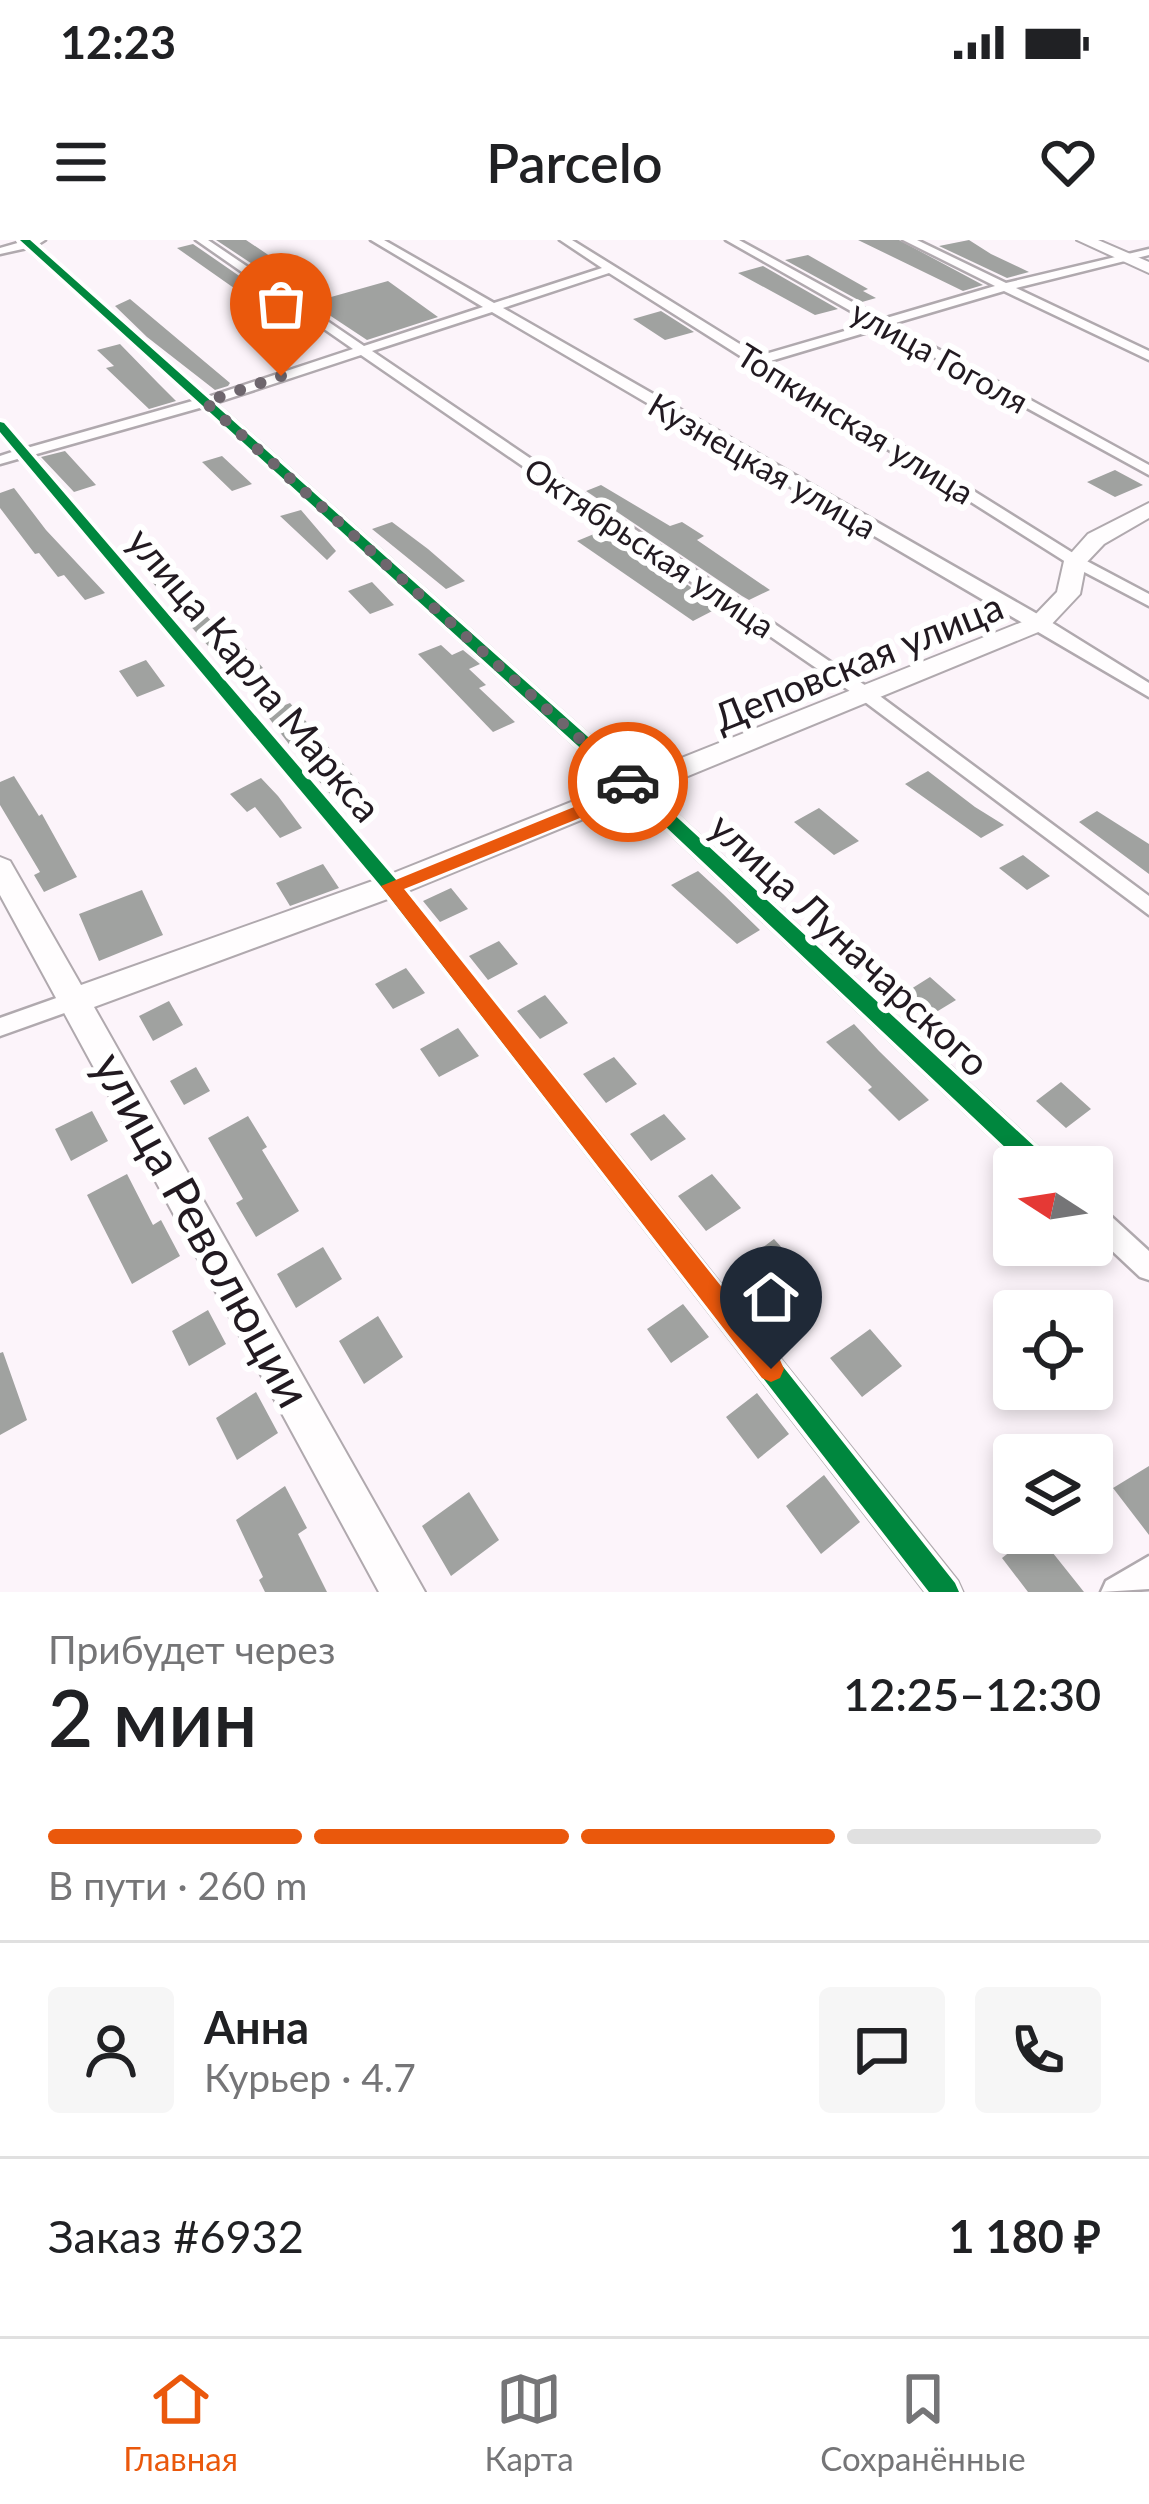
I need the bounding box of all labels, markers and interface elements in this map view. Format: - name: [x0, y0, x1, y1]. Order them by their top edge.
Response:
- text: 12:23: [60, 15, 176, 69]
- icon: menu: [48, 129, 114, 195]
- icon: heart: [1035, 129, 1101, 195]
- text: Parcelo: [486, 130, 663, 195]
- pin: [230, 253, 332, 376]
- icon: bag: [248, 271, 314, 337]
- street label: улица Гоголя: [845, 291, 1035, 421]
- street label: Топкинская улица: [730, 334, 982, 512]
- street label: Кузнецкая улица: [642, 384, 884, 546]
- street label: Октябрьская улица: [517, 448, 783, 646]
- street label: улица Карла Маркса: [119, 518, 391, 830]
- street label: Деповская улица: [707, 582, 1009, 740]
- courier: [568, 722, 688, 842]
- icon: car: [595, 749, 661, 815]
- street label: улица Луначарского: [701, 803, 999, 1085]
- street label: улица Революции: [82, 1042, 324, 1416]
- north arrow: [993, 1146, 1113, 1266]
- map controls: [993, 1146, 1113, 1554]
- pin: [720, 1246, 822, 1369]
- icon: home: [738, 1264, 804, 1330]
- button: locate: [993, 1290, 1113, 1410]
- button: layers: [993, 1434, 1113, 1554]
- text: Прибудет через: [48, 1626, 335, 1672]
- text: 12:25–12:30: [843, 1667, 1101, 1721]
- text: 2 мин: [48, 1670, 258, 1764]
- text: В пути · 260 m: [48, 1862, 307, 1908]
- button: person: [48, 1987, 174, 2113]
- button: chat: [819, 1987, 945, 2113]
- button: phone: [975, 1987, 1101, 2113]
- text: Анна: [204, 2000, 309, 2054]
- text: Курьер · 4.7: [204, 2054, 416, 2100]
- text: Заказ #6932: [48, 2209, 304, 2263]
- text: 1 180 ₽: [949, 2209, 1101, 2263]
- tab: Главная: [123, 2366, 238, 2478]
- tab: Карта: [485, 2366, 574, 2478]
- tab: Сохранённые: [820, 2366, 1026, 2478]

